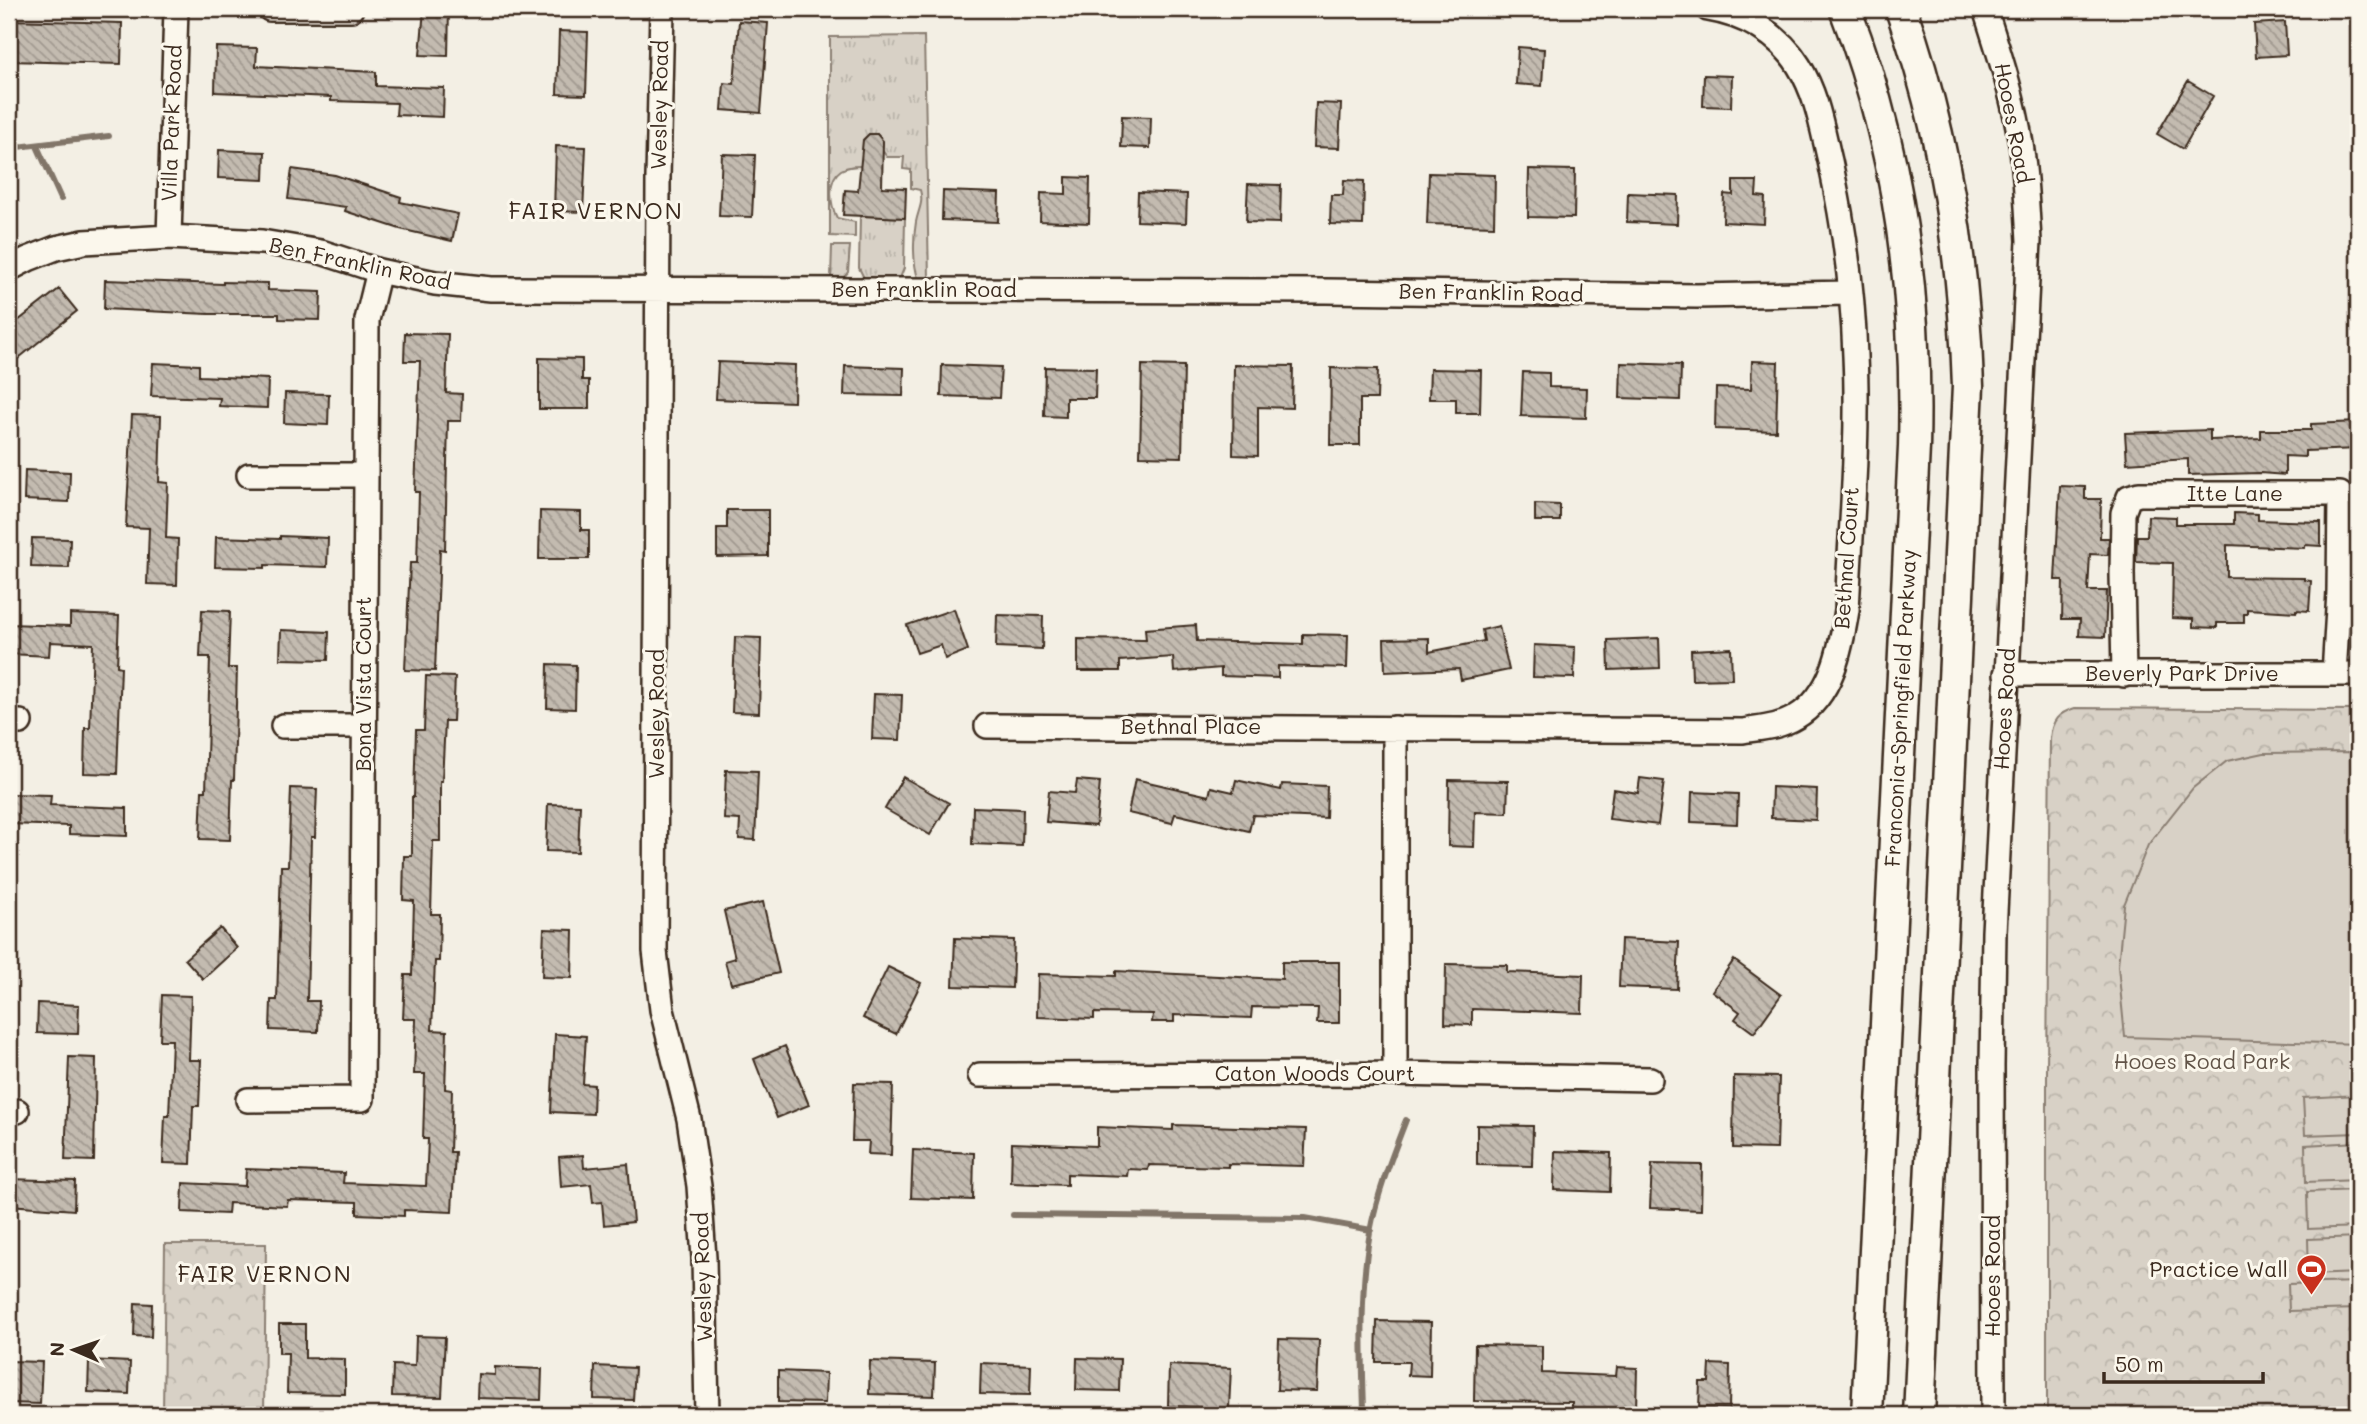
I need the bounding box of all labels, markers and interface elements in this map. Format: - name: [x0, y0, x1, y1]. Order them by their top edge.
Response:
- street label: Wesley Road: [644, 40, 673, 170]
- street label: Villa Park Road: [154, 44, 187, 202]
- street label: Hooes Road: [1990, 60, 2039, 185]
- district label: FAIR VERNON: [508, 195, 684, 225]
- street label: Ben Franklin Road: [267, 230, 454, 295]
- street label: Ben Franklin Road: [832, 275, 1016, 302]
- street label: Ben Franklin Road: [1398, 276, 1584, 307]
- street label: Itte Lane: [2187, 479, 2283, 506]
- street label: Bethnal Court: [1827, 486, 1864, 630]
- street label: Franconia-Springfield Parkway: [1878, 548, 1921, 868]
- street label: Bona Vista Court: [349, 597, 376, 771]
- street label: Hooes Road: [1987, 647, 2020, 771]
- street label: Wesley Road: [642, 649, 669, 779]
- street label: Beverly Park Drive: [2085, 659, 2279, 686]
- street label: Bethnal Place: [1121, 712, 1261, 739]
- park label: Hooes Road Park: [2114, 1047, 2290, 1074]
- street label: Caton Woods Court: [1215, 1059, 1415, 1086]
- street label: Wesley Road: [686, 1212, 717, 1342]
- street label: Hooes Road: [1978, 1215, 2005, 1337]
- sports icon: Practice Wall: [2294, 1253, 2328, 1297]
- place label: Practice Wall: [2149, 1255, 2288, 1282]
- district label: FAIR VERNON: [177, 1258, 353, 1288]
- north arrow: [38, 1316, 108, 1386]
- scale bar: [2104, 1340, 2264, 1384]
- text: N: [44, 1342, 69, 1357]
- text: 50 m: [2115, 1350, 2164, 1377]

